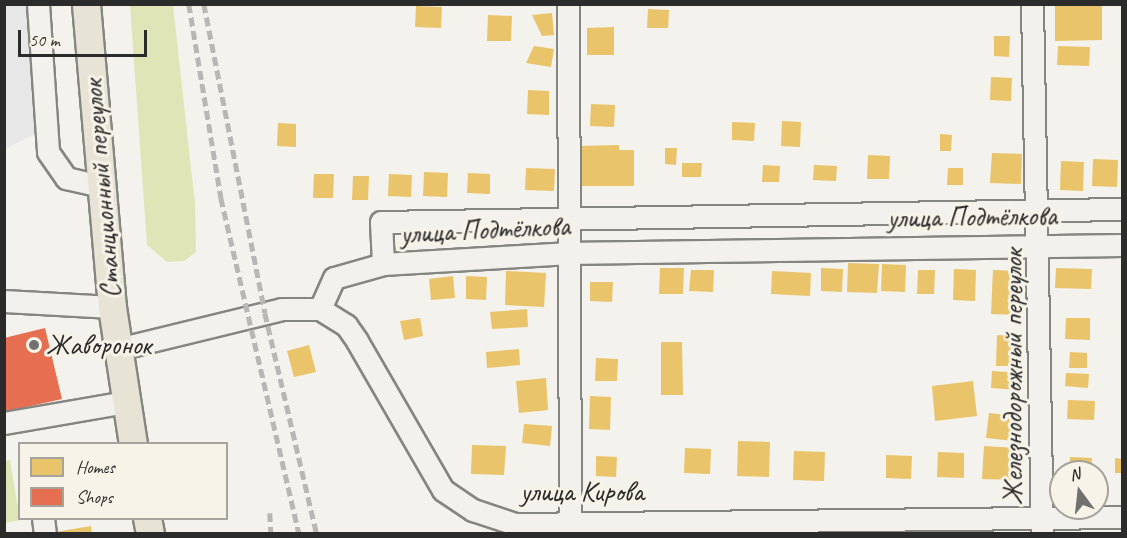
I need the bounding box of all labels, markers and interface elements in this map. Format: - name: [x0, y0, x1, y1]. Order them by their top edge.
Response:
- scale bar: [21, 18, 150, 56]
- text: 50 m: [29, 29, 60, 51]
- street label: Станционный переулок: [76, 78, 128, 300]
- street label: улица Подтёлкова: [885, 199, 1059, 235]
- street label: улица Подтёлкова: [398, 209, 572, 251]
- street label: Железнодорожный переулок: [996, 249, 1030, 505]
- place label: Жаворонок: [46, 328, 151, 362]
- marker: Жаворонок: [27, 338, 41, 352]
- legend: [18, 442, 228, 520]
- text: Homes: [76, 456, 115, 478]
- north arrow: [1049, 460, 1109, 520]
- text: N: [1067, 464, 1082, 485]
- street label: улица Кирова: [520, 475, 644, 509]
- text: Shops: [76, 486, 113, 508]

